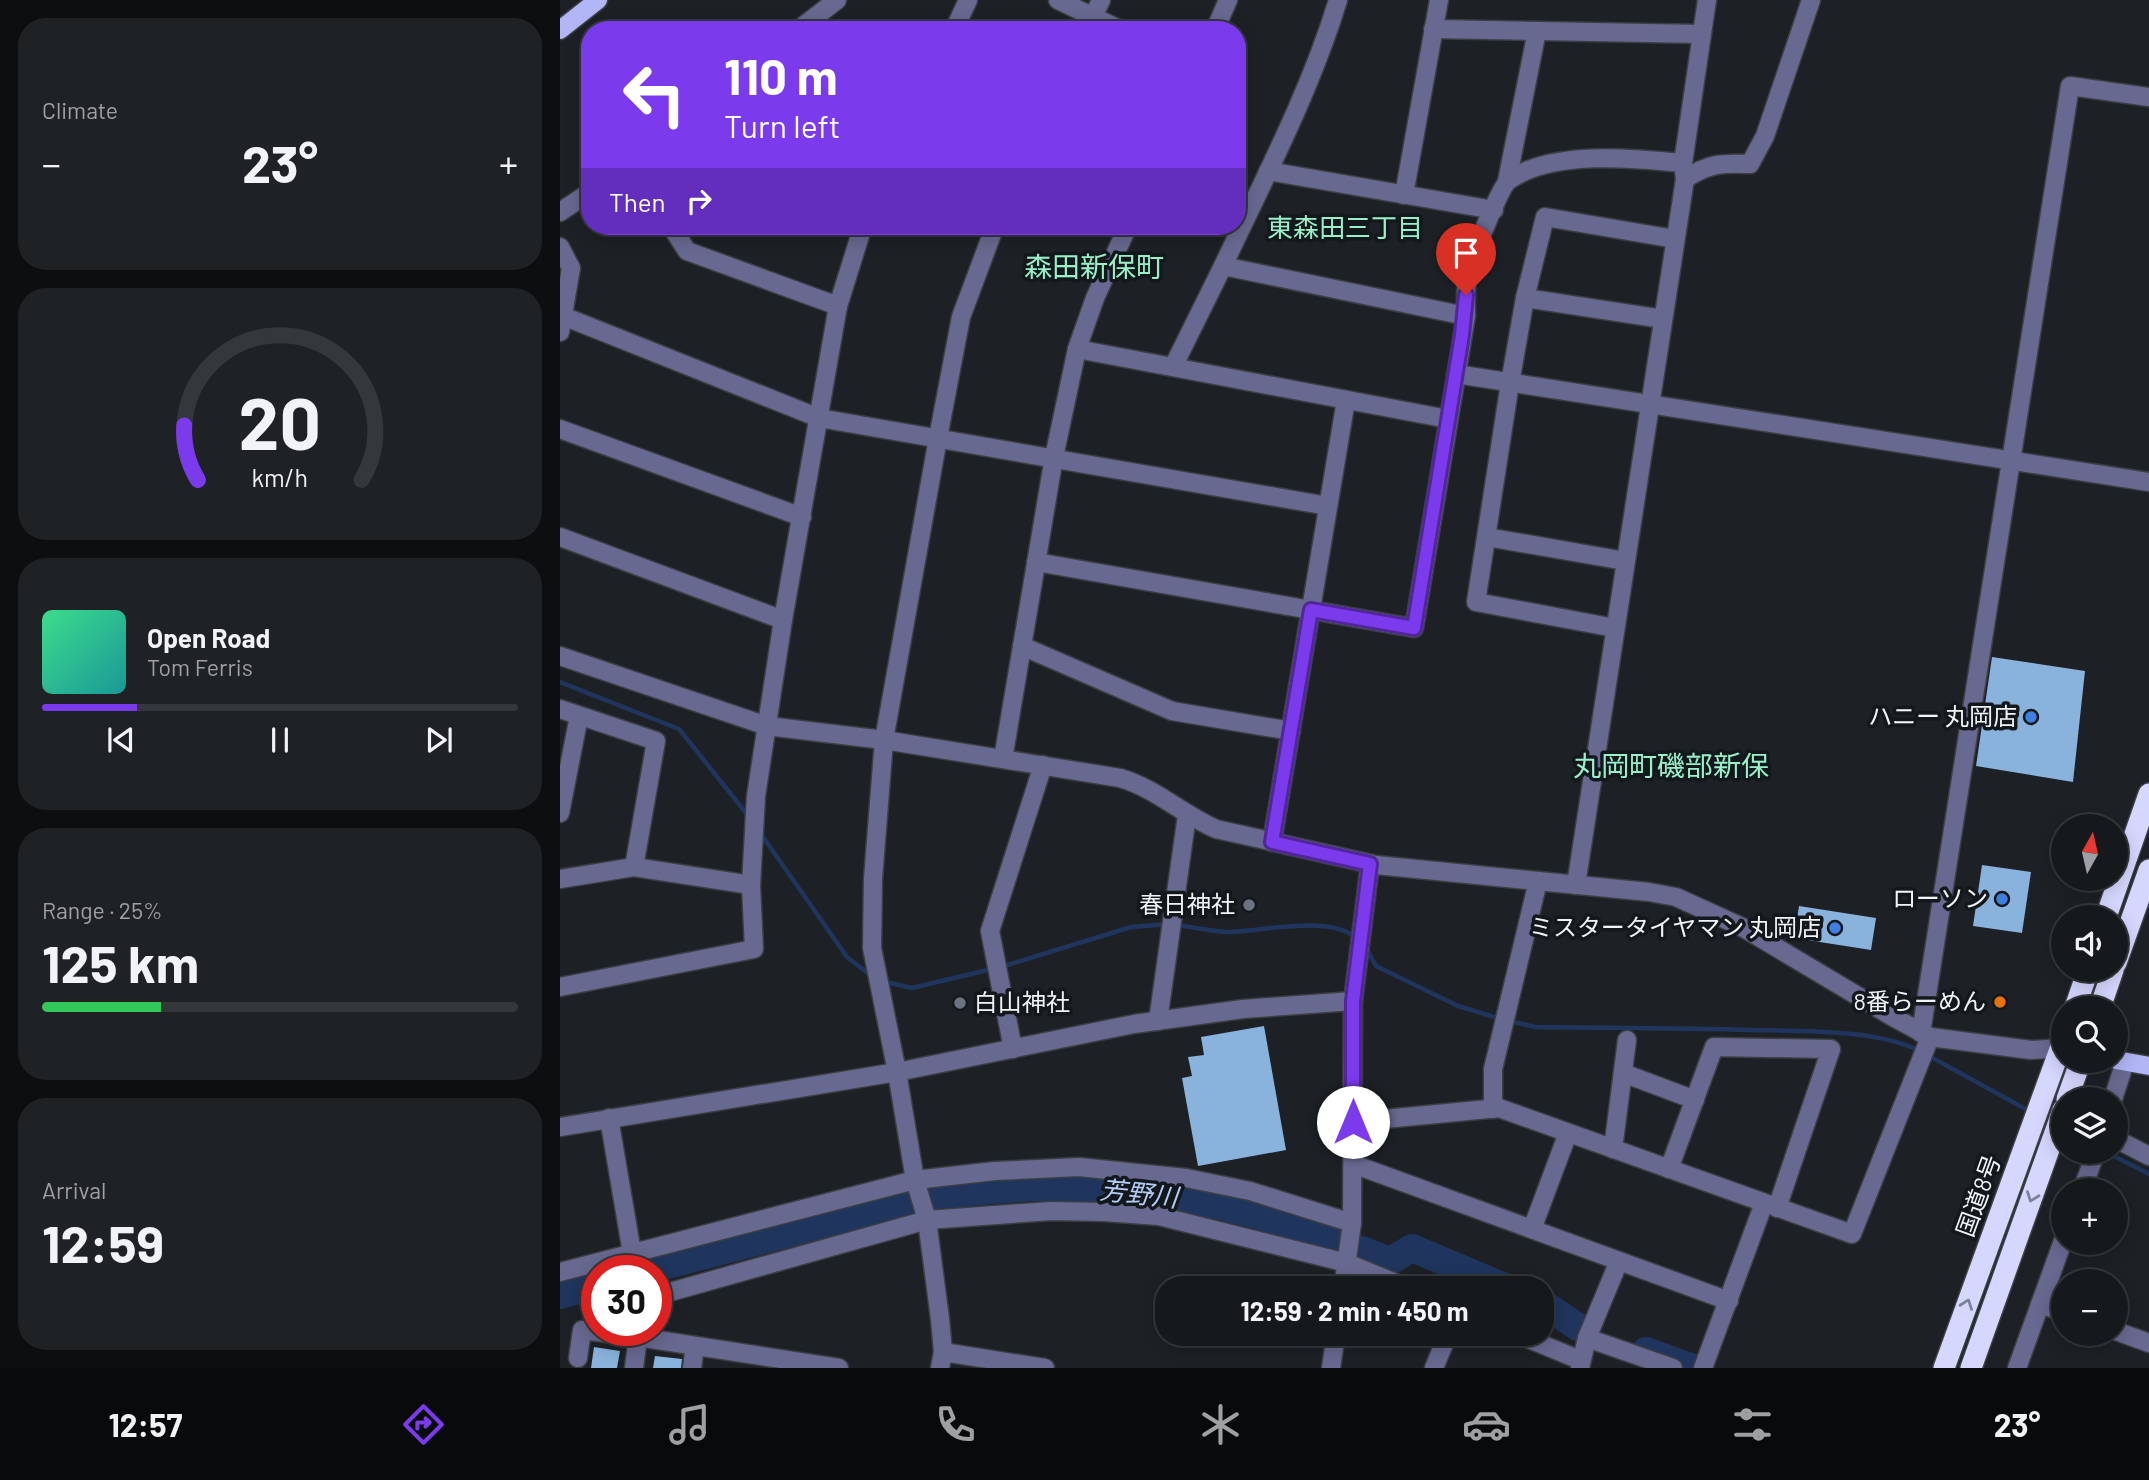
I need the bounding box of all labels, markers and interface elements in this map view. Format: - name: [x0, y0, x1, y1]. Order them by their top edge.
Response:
- text: 110 m: [724, 46, 838, 105]
- icon: left: [609, 49, 700, 140]
- text: Climate: [42, 96, 118, 124]
- text: Turn left: [724, 106, 841, 144]
- text: 23°: [242, 131, 318, 193]
- text: −: [42, 140, 61, 186]
- text: +: [499, 140, 518, 186]
- icon: right: [680, 182, 718, 220]
- text: Then: [609, 186, 666, 217]
- district label: 東森田三丁目: [1267, 211, 1423, 242]
- pin: [1436, 223, 1496, 295]
- icon: arrive: [1447, 234, 1485, 272]
- district label: 森田新保町: [1024, 249, 1164, 283]
- text: 20: [239, 377, 321, 465]
- text: km/h: [252, 462, 308, 492]
- text: Open Road: [147, 622, 270, 653]
- text: Tom Ferris: [147, 653, 253, 681]
- place label: ハニー 丸岡店: [1868, 701, 2017, 730]
- marker: ハニー 丸岡店: [2023, 709, 2039, 725]
- icon: previous: [102, 721, 140, 759]
- icon: pause: [261, 721, 299, 759]
- icon: next: [420, 721, 458, 759]
- district label: 丸岡町磯部新保: [1573, 748, 1769, 782]
- north arrow: [2051, 814, 2128, 891]
- map controls: [2051, 814, 2128, 1346]
- place label: ローソン: [1892, 883, 1988, 912]
- place label: 春日神社: [1139, 889, 1235, 918]
- marker: ローソン: [1994, 891, 2010, 907]
- text: Range · 25%: [42, 896, 162, 924]
- marker: 春日神社: [1241, 897, 1257, 913]
- button: sound: [2051, 905, 2128, 982]
- place label: ミスタータイヤマン 丸岡店: [1529, 912, 1821, 941]
- marker: ミスタータイヤマン 丸岡店: [1827, 920, 1843, 936]
- text: 125 km: [42, 931, 199, 993]
- place label: 8番らーめん: [1853, 986, 1986, 1015]
- place label: 白山神社: [974, 987, 1070, 1016]
- marker: 8番らーめん: [1992, 994, 2008, 1010]
- marker: 白山神社: [952, 995, 968, 1011]
- button: search: [2051, 996, 2128, 1073]
- position arrow: [1316, 1085, 1390, 1159]
- button: layers: [2051, 1087, 2128, 1164]
- street label: 国道8号: [1950, 1151, 2006, 1240]
- water label: 芳野川: [1099, 1173, 1183, 1212]
- text: Arrival: [42, 1176, 106, 1204]
- button: +: [2051, 1178, 2128, 1255]
- one-way arrow: [2027, 1190, 2041, 1202]
- text: 12:59: [42, 1211, 164, 1273]
- speed limit sign: 30: [581, 1255, 672, 1346]
- button: −: [2051, 1269, 2128, 1346]
- text: 12:59 · 2 min · 450 m: [1241, 1295, 1468, 1326]
- one-way arrow: [1959, 1298, 1973, 1310]
- icon: directions: [399, 1400, 448, 1449]
- icon: music: [665, 1400, 714, 1449]
- icon: phone: [931, 1400, 980, 1449]
- icon: climate: [1196, 1400, 1245, 1449]
- icon: car: [1462, 1400, 1511, 1449]
- icon: filters: [1728, 1400, 1777, 1449]
- text: 12:57: [108, 1405, 182, 1443]
- text: 23°: [1994, 1405, 2041, 1443]

